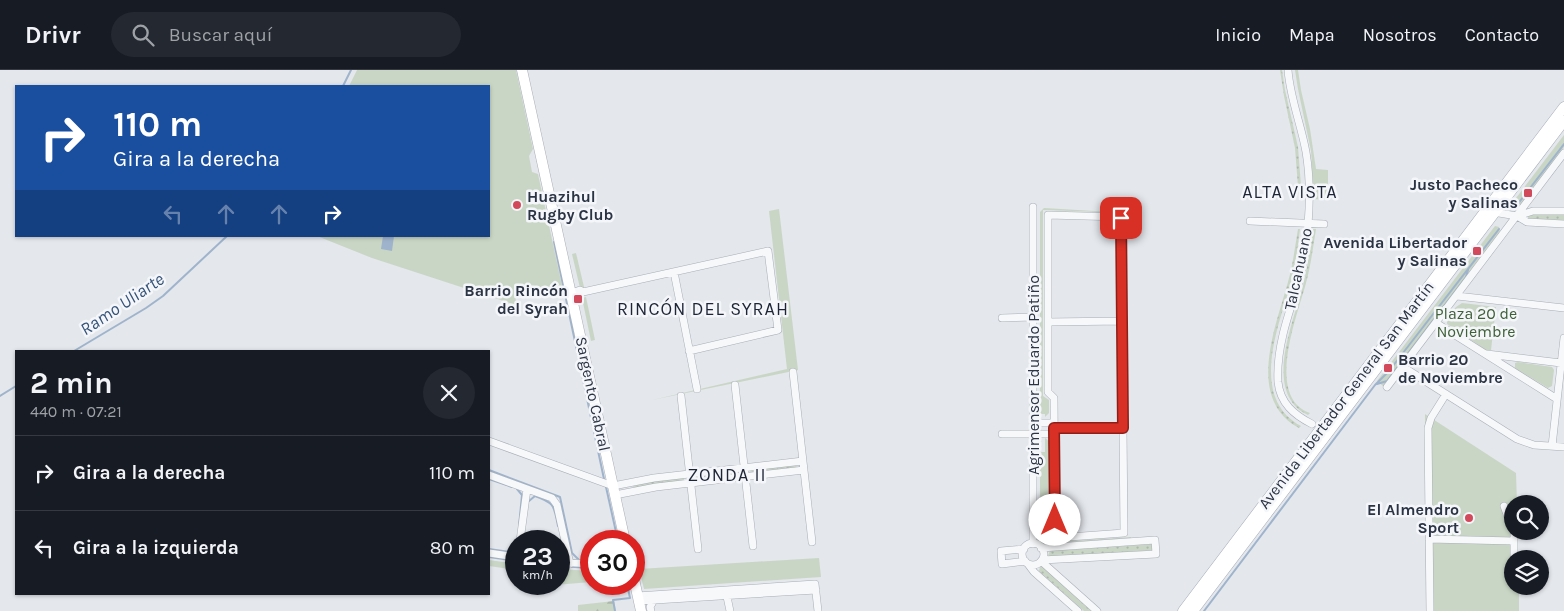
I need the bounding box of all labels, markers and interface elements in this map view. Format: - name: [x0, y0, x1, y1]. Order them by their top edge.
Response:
- search box: [111, 12, 461, 57]
- text: Drivr: [25, 21, 81, 49]
- icon: search: [129, 21, 157, 49]
- text: Buscar aquí: [169, 24, 272, 46]
- text: Inicio: [1215, 24, 1261, 46]
- text: Mapa: [1289, 24, 1335, 46]
- text: Nosotros: [1363, 24, 1437, 46]
- text: Contacto: [1465, 24, 1539, 46]
- text: 110 m: [113, 104, 202, 145]
- icon: right: [30, 105, 95, 170]
- text: Gira a la derecha: [113, 146, 280, 172]
- place label: Justo Pacheco y Salinas: [1410, 175, 1518, 212]
- district label: ALTA VISTA: [1242, 181, 1338, 203]
- place label: Huazihul Rugby Club: [527, 187, 614, 224]
- marker: Justo Pacheco y Salinas: [1522, 187, 1534, 199]
- pin: [1100, 197, 1142, 239]
- marker: Huazihul Rugby Club: [511, 199, 523, 211]
- icon: left: [159, 200, 187, 228]
- icon: ahead: [212, 200, 240, 228]
- icon: ahead: [265, 200, 293, 228]
- icon: right: [318, 200, 346, 228]
- icon: arrive: [1107, 204, 1135, 232]
- street label: Talcahuano: [1280, 226, 1316, 312]
- place label: Avenida Libertador y Salinas: [1324, 233, 1468, 270]
- marker: Avenida Libertador y Salinas: [1471, 245, 1483, 257]
- water label: Ramo Uliarte: [76, 268, 168, 340]
- street label: Agrimensor Eduardo Patiño: [1024, 275, 1043, 475]
- street label: Avenida Libertador General San Martín: [1254, 278, 1438, 512]
- place label: Barrio Rincón del Syrah: [464, 281, 568, 318]
- marker: Barrio Rincón del Syrah: [572, 293, 584, 305]
- district label: RINCÓN DEL SYRAH: [617, 297, 789, 320]
- park label: Plaza 20 de Noviembre: [1435, 304, 1517, 341]
- street label: Sargento Cabral: [572, 335, 614, 453]
- place label: Barrio 20 de Noviembre: [1398, 350, 1503, 387]
- marker: Barrio 20 de Noviembre: [1382, 362, 1394, 374]
- text: 2 min: [30, 365, 113, 401]
- button: close: [423, 367, 475, 419]
- text: 440 m · 07:21: [30, 402, 122, 421]
- icon: right: [30, 459, 58, 487]
- text: Gira a la derecha: [73, 462, 225, 484]
- text: 110 m: [429, 462, 475, 484]
- district label: ZONDA II: [687, 464, 767, 486]
- position arrow: [1028, 493, 1080, 545]
- map controls: [1504, 495, 1549, 595]
- button: search: [1504, 495, 1549, 540]
- place label: El Almendro Sport: [1367, 500, 1459, 537]
- marker: El Almendro Sport: [1463, 512, 1475, 524]
- speed limit sign: 30: [580, 530, 645, 595]
- icon: left: [30, 534, 58, 562]
- text: Gira a la izquierda: [73, 537, 239, 559]
- text: 80 m: [430, 537, 475, 559]
- text: 23: [522, 542, 553, 571]
- button: layers: [1504, 550, 1549, 595]
- text: km/h: [522, 568, 553, 582]

